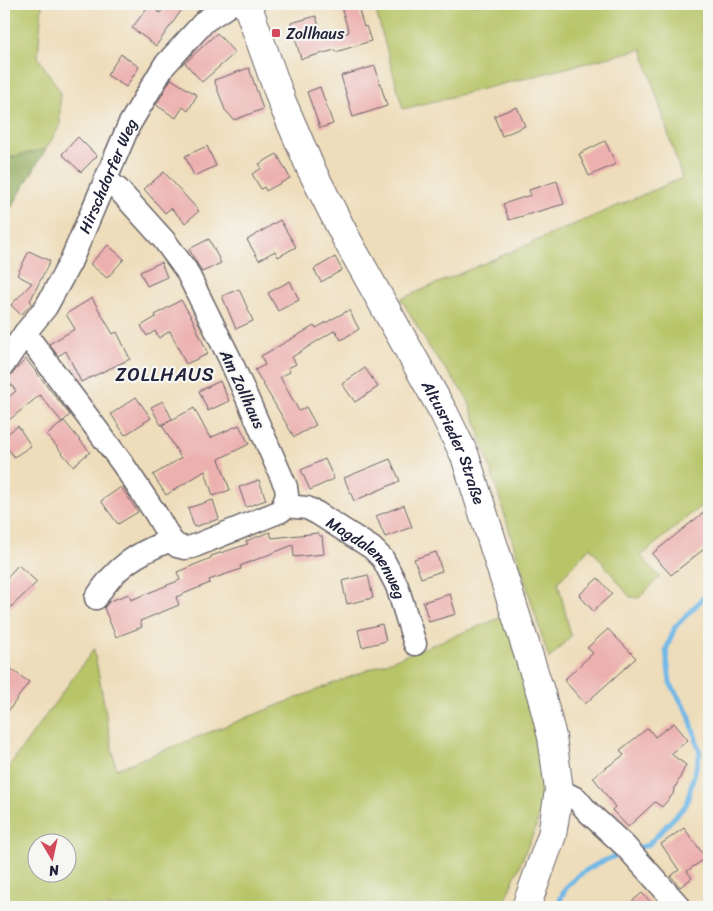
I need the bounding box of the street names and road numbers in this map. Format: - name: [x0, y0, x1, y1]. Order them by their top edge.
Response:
- street label: Hirschdorfer Weg: [70, 112, 145, 238]
- street label: Am Zollhaus: [211, 344, 274, 435]
- street label: Altusrieder Straße: [413, 374, 494, 508]
- street label: Magdalenenweg: [320, 508, 414, 603]

